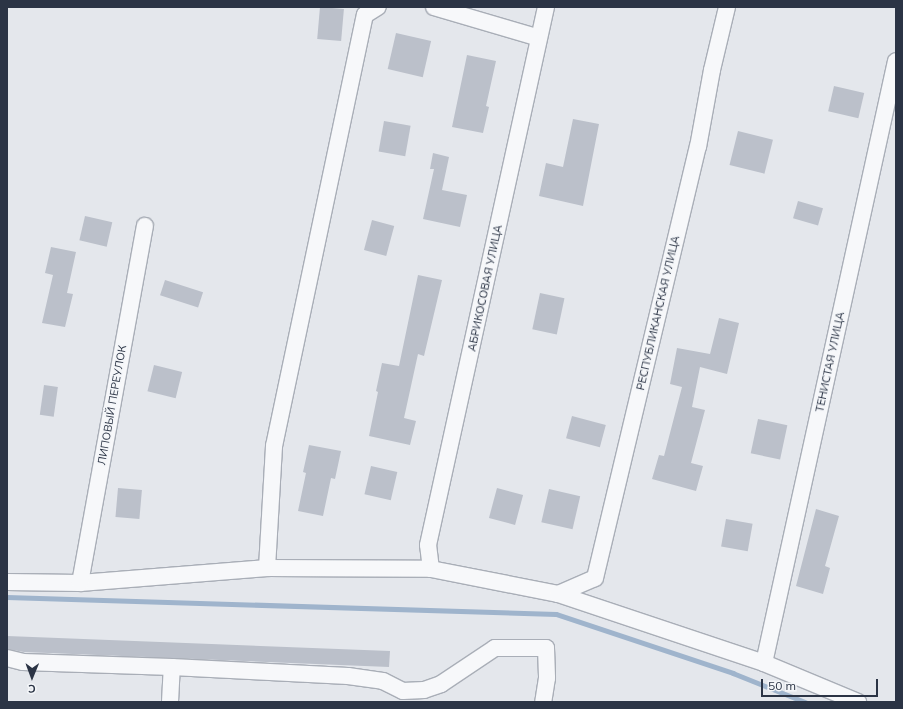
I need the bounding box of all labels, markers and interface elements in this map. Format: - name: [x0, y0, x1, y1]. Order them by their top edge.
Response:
- street label: АБРИКОСОВАЯ УЛИЦА: [465, 223, 505, 353]
- street label: РЕСПУБЛИКАНСКАЯ УЛИЦА: [634, 234, 682, 392]
- street label: ТЕНИСТАЯ УЛИЦА: [813, 311, 847, 413]
- street label: ЛИПОВЫЙ ПЕРЕУЛОК: [95, 344, 129, 466]
- north arrow: [12, 657, 52, 697]
- scale bar: [763, 671, 880, 697]
- text: 50 m: [768, 678, 796, 693]
- text: С: [28, 682, 36, 696]

